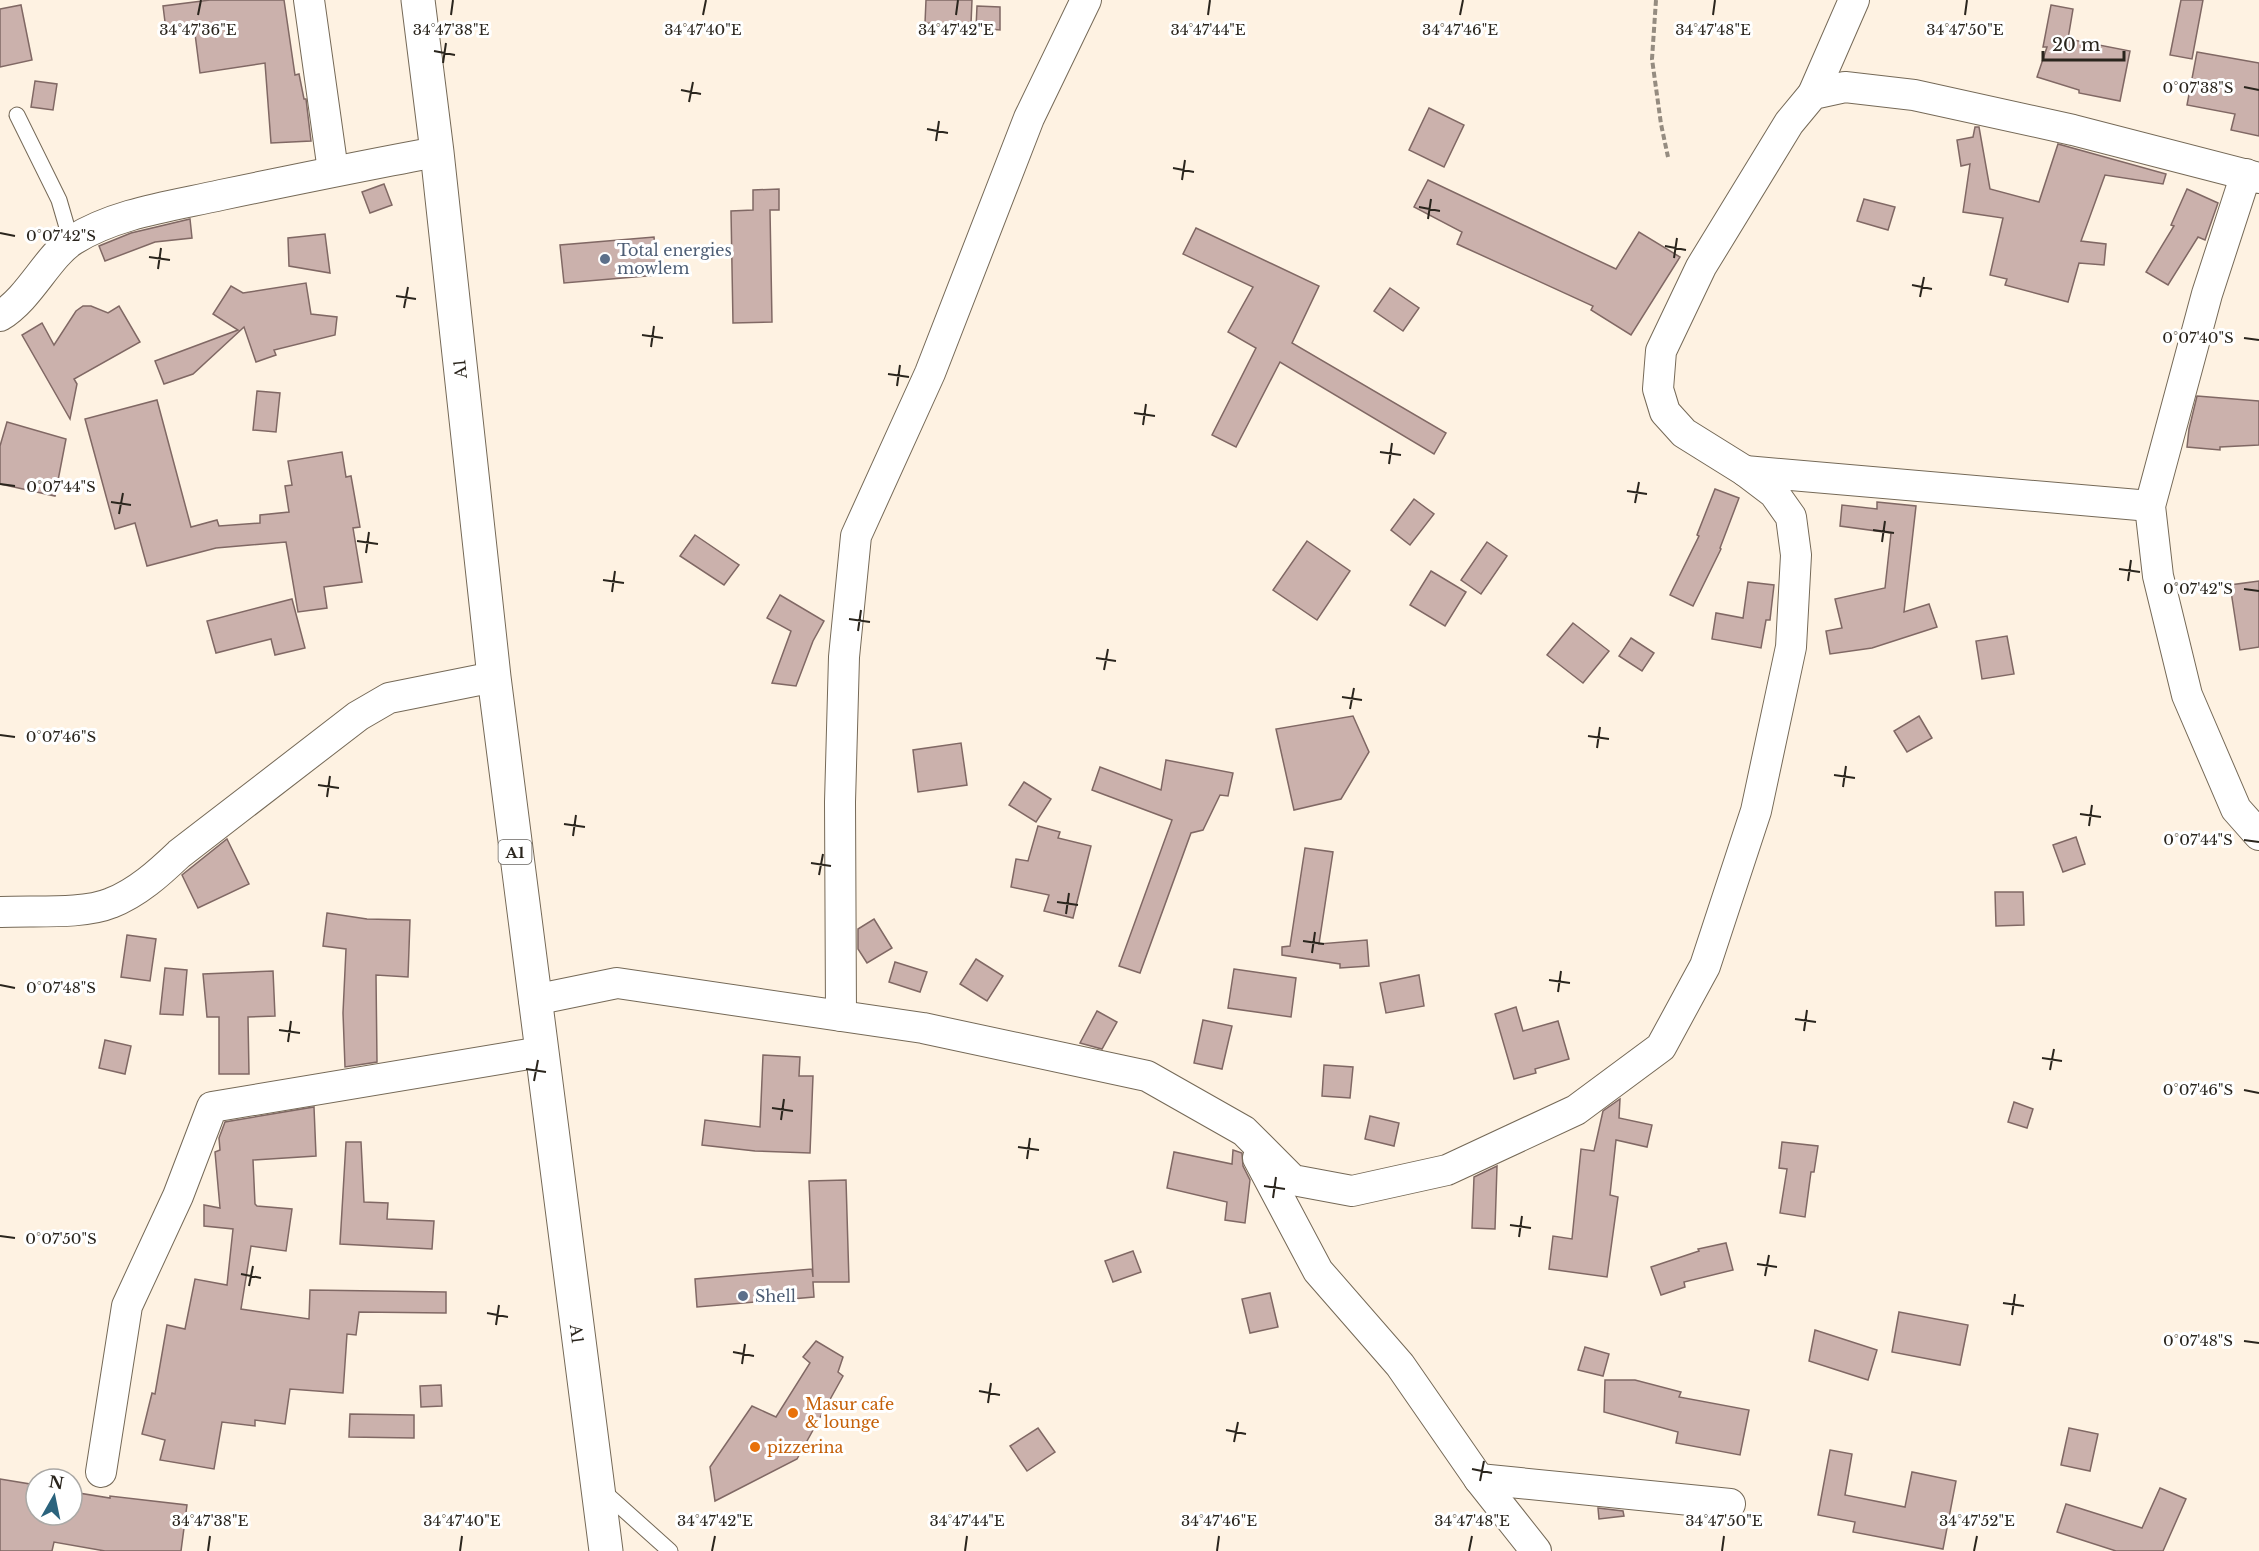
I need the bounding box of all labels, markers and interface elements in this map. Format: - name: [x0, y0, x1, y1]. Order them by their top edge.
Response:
- text: 34°47'36"E: [159, 20, 237, 39]
- text: 34°47'38"E: [413, 20, 489, 39]
- text: 34°47'40"E: [664, 20, 742, 39]
- text: 34°47'42"E: [918, 20, 994, 39]
- text: 34°47'44"E: [1170, 20, 1246, 39]
- text: 34°47'46"E: [1422, 20, 1498, 39]
- text: 34°47'48"E: [1675, 20, 1751, 39]
- text: 34°47'50"E: [1926, 20, 2004, 39]
- scale bar: [2043, 24, 2124, 62]
- text: 20 m: [2052, 34, 2100, 56]
- text: 0°07'38"S: [2163, 78, 2233, 97]
- text: 0°07'42"S: [26, 226, 96, 245]
- place label: Total energies mowlem: [617, 240, 732, 278]
- marker: Total energies mowlem: [598, 252, 612, 266]
- text: 0°07'40"S: [2162, 328, 2234, 347]
- street label: A1: [449, 358, 471, 381]
- text: 0°07'44"S: [26, 477, 96, 496]
- text: 0°07'42"S: [2163, 579, 2233, 598]
- text: 0°07'46"S: [26, 727, 96, 746]
- text: 0°07'44"S: [2163, 830, 2233, 849]
- road number: A1: [498, 840, 532, 864]
- text: 0°07'48"S: [26, 978, 96, 997]
- text: 0°07'46"S: [2163, 1080, 2233, 1099]
- text: 0°07'50"S: [25, 1229, 97, 1248]
- place label: Shell: [755, 1286, 796, 1306]
- marker: Shell: [736, 1289, 750, 1303]
- street label: A1: [566, 1322, 588, 1345]
- text: 0°07'48"S: [2163, 1331, 2233, 1350]
- place label: Masur cafe & lounge: [805, 1394, 894, 1432]
- marker: Masur cafe & lounge: [786, 1406, 800, 1420]
- place label: pizzerina: [767, 1437, 843, 1457]
- marker: pizzerina: [748, 1440, 762, 1454]
- north arrow: [24, 1467, 84, 1527]
- text: N: [47, 1471, 65, 1493]
- text: 34°47'38"E: [172, 1511, 248, 1530]
- text: 34°47'40"E: [423, 1511, 501, 1530]
- text: 34°47'42"E: [677, 1511, 753, 1530]
- text: 34°47'44"E: [929, 1511, 1005, 1530]
- text: 34°47'46"E: [1181, 1511, 1257, 1530]
- text: 34°47'48"E: [1434, 1511, 1510, 1530]
- text: 34°47'50"E: [1685, 1511, 1763, 1530]
- text: 34°47'52"E: [1939, 1511, 2015, 1530]

